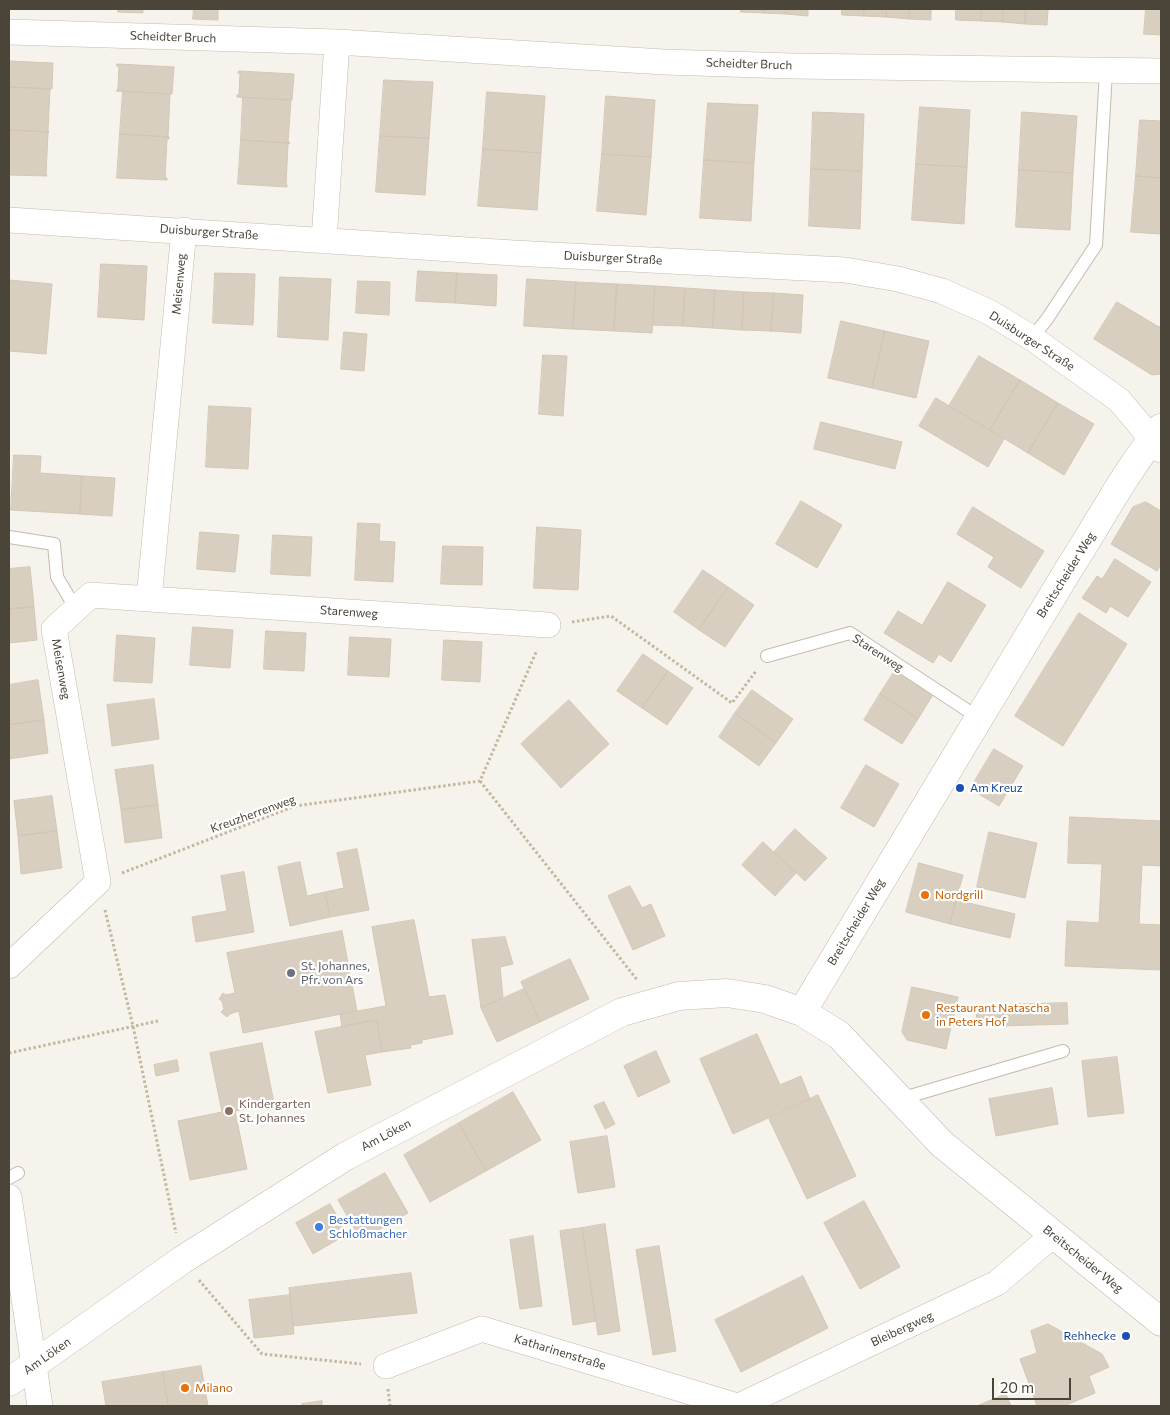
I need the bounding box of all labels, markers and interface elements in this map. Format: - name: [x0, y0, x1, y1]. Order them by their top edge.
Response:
- street label: Scheidter Bruch: [130, 28, 216, 46]
- street label: Scheidter Bruch: [706, 55, 792, 73]
- street label: Duisburger Straße: [159, 221, 259, 243]
- street label: Duisburger Straße: [563, 248, 663, 268]
- street label: Meisenweg: [169, 253, 189, 315]
- street label: Duisburger Straße: [987, 308, 1077, 374]
- street label: Breitscheider Weg: [1034, 529, 1098, 621]
- street label: Starenweg: [320, 603, 378, 621]
- street label: Starenweg: [850, 631, 906, 675]
- street label: Meisenweg: [49, 637, 73, 701]
- place label: Am Kreuz: [970, 781, 1023, 795]
- marker: Am Kreuz: [954, 782, 966, 794]
- street label: Kreuzherrenweg: [208, 792, 298, 836]
- street label: Breitscheider Weg: [824, 876, 888, 968]
- place label: Nordgrill: [935, 888, 983, 902]
- marker: Nordgrill: [919, 889, 931, 901]
- place label: St. Johannes, Pfr. von Ars: [301, 959, 370, 987]
- marker: St. Johannes, Pfr. von Ars: [285, 967, 297, 979]
- place label: Restaurant Natascha in Peters Hof: [936, 1001, 1049, 1029]
- marker: Restaurant Natascha in Peters Hof: [920, 1009, 932, 1021]
- place label: Kindergarten St. Johannes: [239, 1097, 311, 1125]
- marker: Kindergarten St. Johannes: [223, 1105, 235, 1117]
- street label: Am Löken: [359, 1116, 413, 1154]
- place label: Bestattungen Schloßmacher: [329, 1213, 407, 1241]
- marker: Bestattungen Schloßmacher: [313, 1221, 325, 1233]
- street label: Breitscheider Weg: [1040, 1222, 1126, 1296]
- street label: Bleibergweg: [869, 1308, 935, 1350]
- place label: Rehhecke: [1063, 1329, 1116, 1343]
- marker: Rehhecke: [1120, 1330, 1132, 1342]
- street label: Katharinenstraße: [512, 1331, 608, 1373]
- street label: Am Löken: [21, 1334, 73, 1378]
- scale bar: [995, 1368, 1074, 1400]
- text: 20 m: [1000, 1378, 1034, 1396]
- place label: Milano: [195, 1381, 233, 1395]
- marker: Milano: [179, 1382, 191, 1394]

